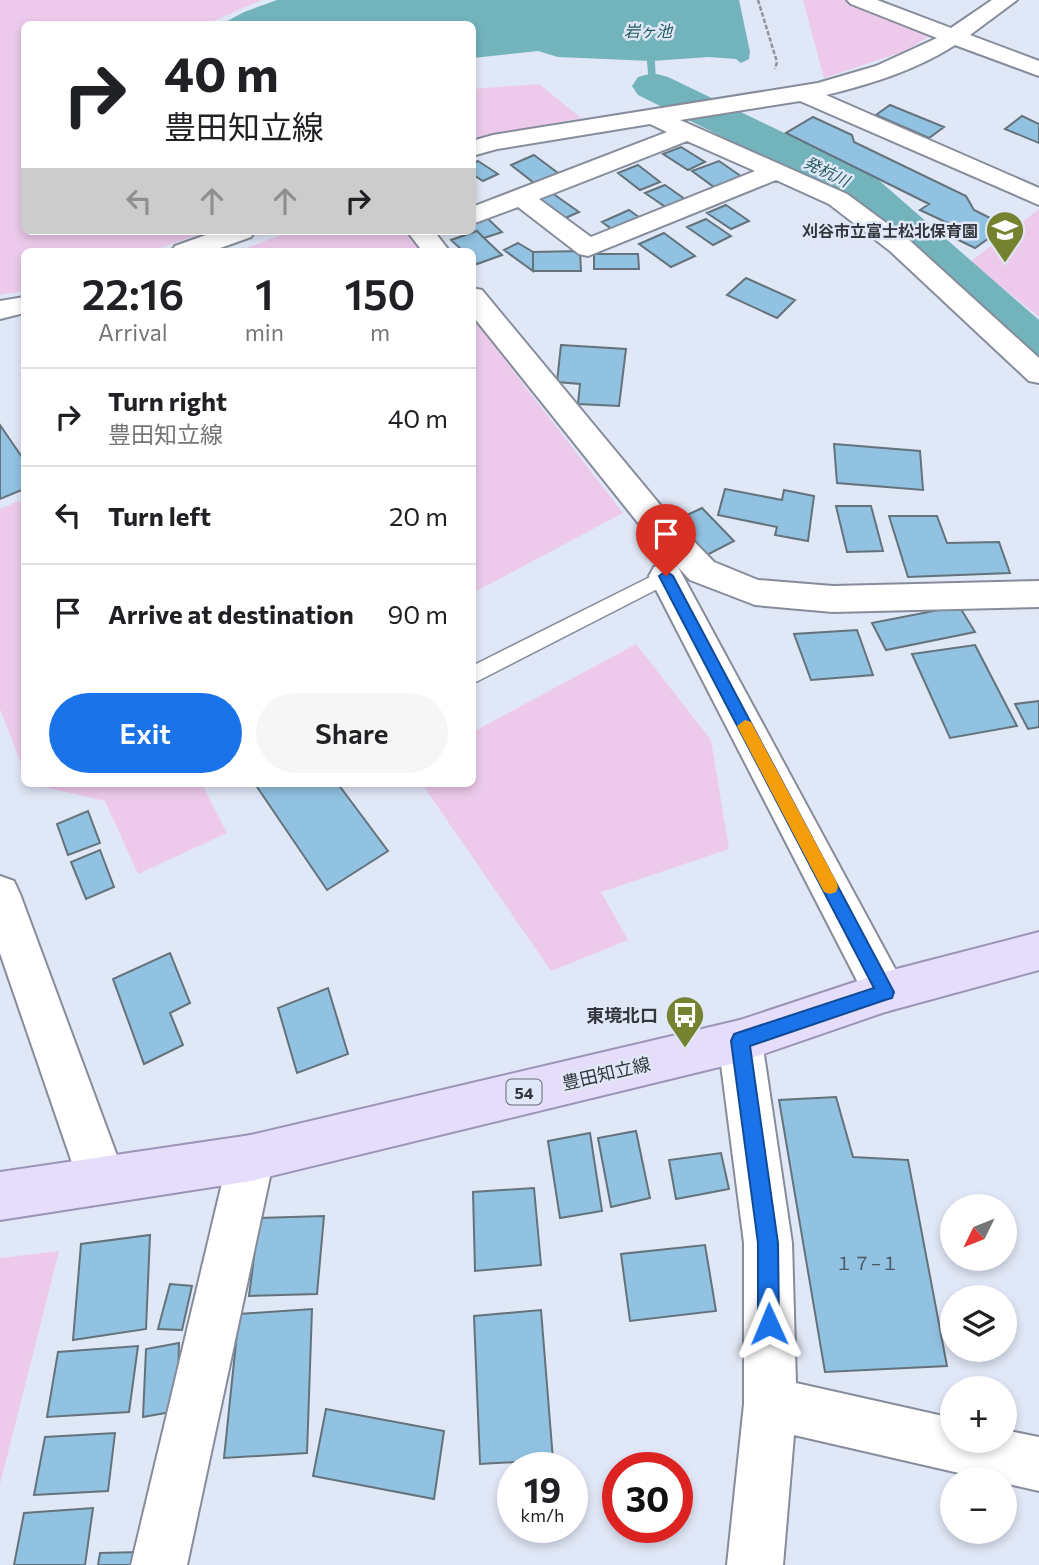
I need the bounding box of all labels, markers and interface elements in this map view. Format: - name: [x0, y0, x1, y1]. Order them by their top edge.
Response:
- water label: 岩ヶ池: [624, 21, 674, 40]
- text: 40 m: [164, 42, 279, 102]
- icon: right: [49, 49, 140, 140]
- text: 豊田知立線: [164, 106, 324, 146]
- water label: 発杭川: [801, 152, 855, 191]
- icon: left: [120, 182, 158, 220]
- icon: ahead: [193, 182, 231, 220]
- icon: ahead: [266, 182, 304, 220]
- icon: right: [339, 182, 377, 220]
- school or university icon: 刈谷市立富士松北保育園: [984, 209, 1026, 264]
- place label: 刈谷市立富士松北保育園: [802, 221, 978, 240]
- text: 22:16: [82, 267, 184, 319]
- text: 1: [255, 267, 274, 319]
- text: 150: [345, 267, 415, 319]
- text: Arrival: [98, 318, 168, 346]
- text: min: [245, 318, 284, 346]
- text: m: [370, 318, 390, 346]
- text: Turn right: [108, 385, 227, 416]
- icon: right: [49, 398, 87, 436]
- text: 40 m: [388, 402, 448, 433]
- text: 豊田知立線: [108, 420, 223, 448]
- icon: left: [49, 496, 87, 534]
- text: Turn left: [108, 500, 211, 531]
- text: 20 m: [389, 500, 448, 531]
- pin: [636, 504, 696, 576]
- icon: arrive: [647, 515, 685, 553]
- icon: arrive: [49, 594, 87, 632]
- text: Arrive at destination: [108, 598, 354, 629]
- text: 90 m: [388, 598, 448, 629]
- button: Exit: [49, 693, 242, 773]
- button: Share: [256, 693, 448, 773]
- bus stop icon: 東境北口: [664, 994, 706, 1049]
- place label: 東境北口: [586, 1004, 658, 1026]
- street label: 豊田知立線: [560, 1052, 652, 1094]
- road number: 54: [506, 1080, 542, 1104]
- north arrow: [940, 1194, 1017, 1270]
- map controls: [940, 1194, 1017, 1544]
- house number: １７−１: [835, 1252, 899, 1274]
- button: layers: [940, 1285, 1017, 1362]
- position arrow: [732, 1287, 806, 1361]
- button: +: [940, 1376, 1017, 1453]
- speed limit sign: 30: [602, 1452, 693, 1543]
- text: 19: [524, 1467, 561, 1510]
- button: −: [940, 1467, 1017, 1544]
- text: km/h: [521, 1504, 564, 1526]

